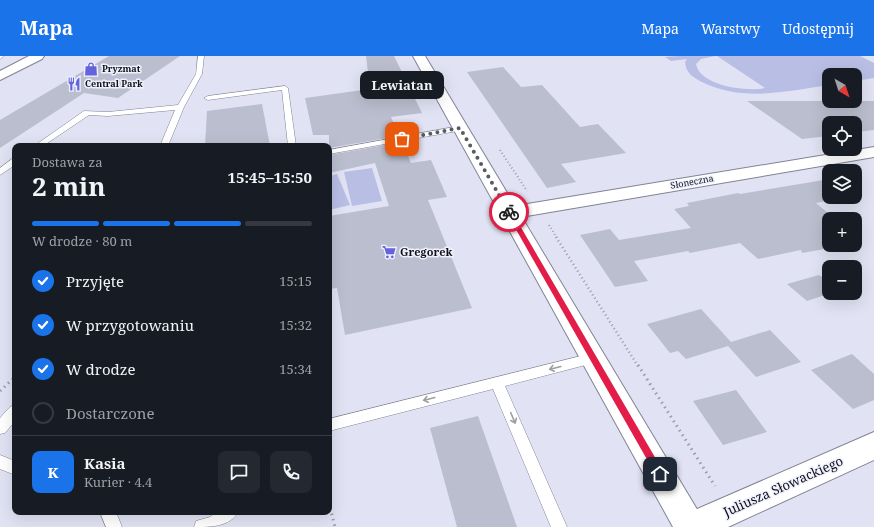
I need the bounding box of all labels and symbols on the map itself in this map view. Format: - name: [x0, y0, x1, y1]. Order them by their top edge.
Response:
- shop icon: Pryzmat: [83, 61, 99, 77]
- place label: Pryzmat: [102, 62, 141, 75]
- north arrow: [822, 68, 862, 108]
- callout: Lewiatan: [360, 71, 444, 99]
- restaurant icon: Central Park: [66, 76, 82, 92]
- place label: Central Park: [85, 77, 143, 90]
- pin: [385, 122, 419, 156]
- street label: Słoneczna: [669, 171, 714, 192]
- courier: [489, 192, 529, 232]
- supermarket icon: Gregorek: [381, 244, 397, 260]
- place label: Gregorek: [400, 244, 452, 259]
- one-way arrow: [549, 364, 562, 372]
- one-way arrow: [423, 396, 436, 404]
- one-way arrow: [509, 411, 517, 423]
- street label: Juliusza Słowackiego: [719, 451, 846, 521]
- pin: [643, 457, 677, 491]

